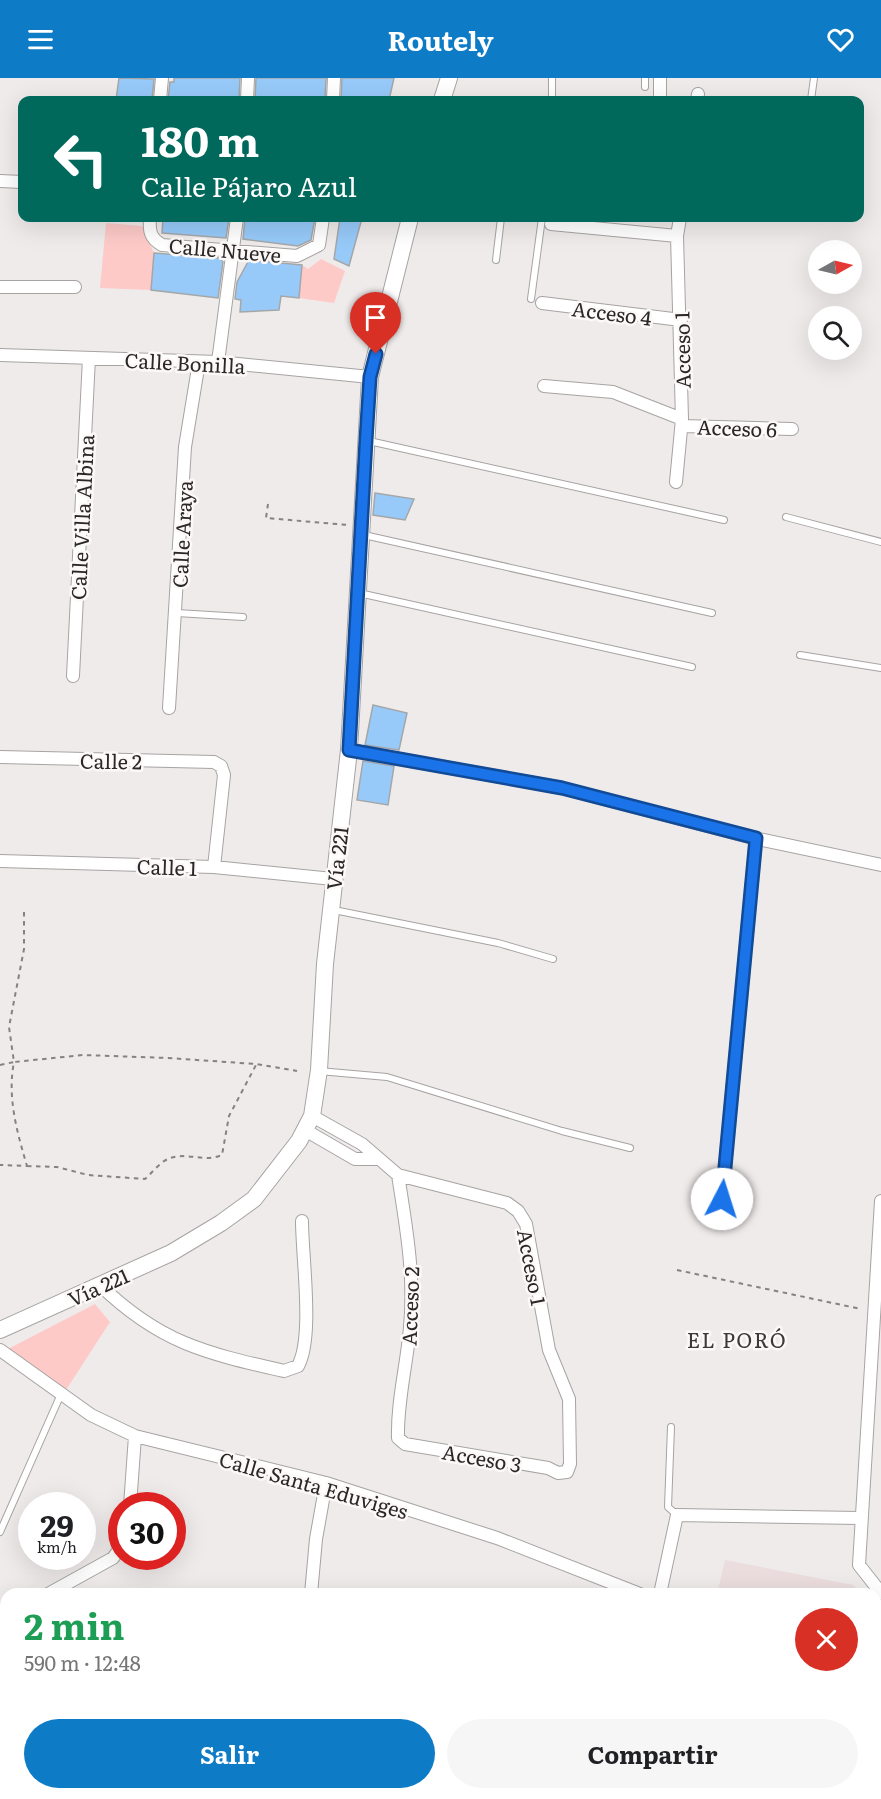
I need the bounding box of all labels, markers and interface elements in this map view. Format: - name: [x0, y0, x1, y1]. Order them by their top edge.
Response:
- text: Routely: [388, 19, 493, 59]
- icon: menu: [24, 23, 57, 56]
- icon: heart: [824, 23, 857, 56]
- text: 180 m: [141, 108, 259, 170]
- icon: left: [42, 120, 120, 198]
- text: Calle Pájaro Azul: [141, 165, 357, 205]
- street label: Calle Nueve: [168, 229, 282, 269]
- north arrow: [808, 240, 862, 294]
- map controls: [808, 240, 862, 360]
- pin: [350, 292, 401, 354]
- street label: Acceso 4: [570, 292, 654, 332]
- icon: arrive: [359, 301, 392, 334]
- button: search: [808, 306, 862, 360]
- street label: Acceso 1: [665, 311, 697, 389]
- street label: Calle Bonilla: [124, 344, 246, 380]
- street label: Acceso 6: [697, 411, 778, 443]
- street label: Calle Villa Albina: [62, 433, 100, 601]
- street label: Calle Araya: [163, 479, 199, 589]
- street label: Calle 2: [80, 744, 142, 776]
- street label: Vía 221: [317, 824, 355, 892]
- street label: Calle 1: [136, 850, 198, 882]
- position arrow: [690, 1167, 754, 1231]
- street label: Acceso 1: [511, 1226, 555, 1308]
- street label: Vía 221: [63, 1259, 133, 1313]
- street label: Acceso 2: [393, 1266, 425, 1346]
- district label: EL PORÓ: [687, 1323, 787, 1354]
- street label: Acceso 3: [440, 1435, 524, 1479]
- street label: Calle Santa Eduviges: [216, 1443, 412, 1525]
- speed limit sign: 30: [108, 1492, 186, 1570]
- text: 29: [40, 1502, 74, 1546]
- text: km/h: [37, 1535, 77, 1558]
- text: 2 min: [24, 1598, 125, 1651]
- button: close: [795, 1608, 858, 1671]
- text: 590 m · 12:48: [24, 1647, 141, 1677]
- button: Salir: [24, 1719, 435, 1788]
- button: Compartir: [447, 1719, 858, 1788]

